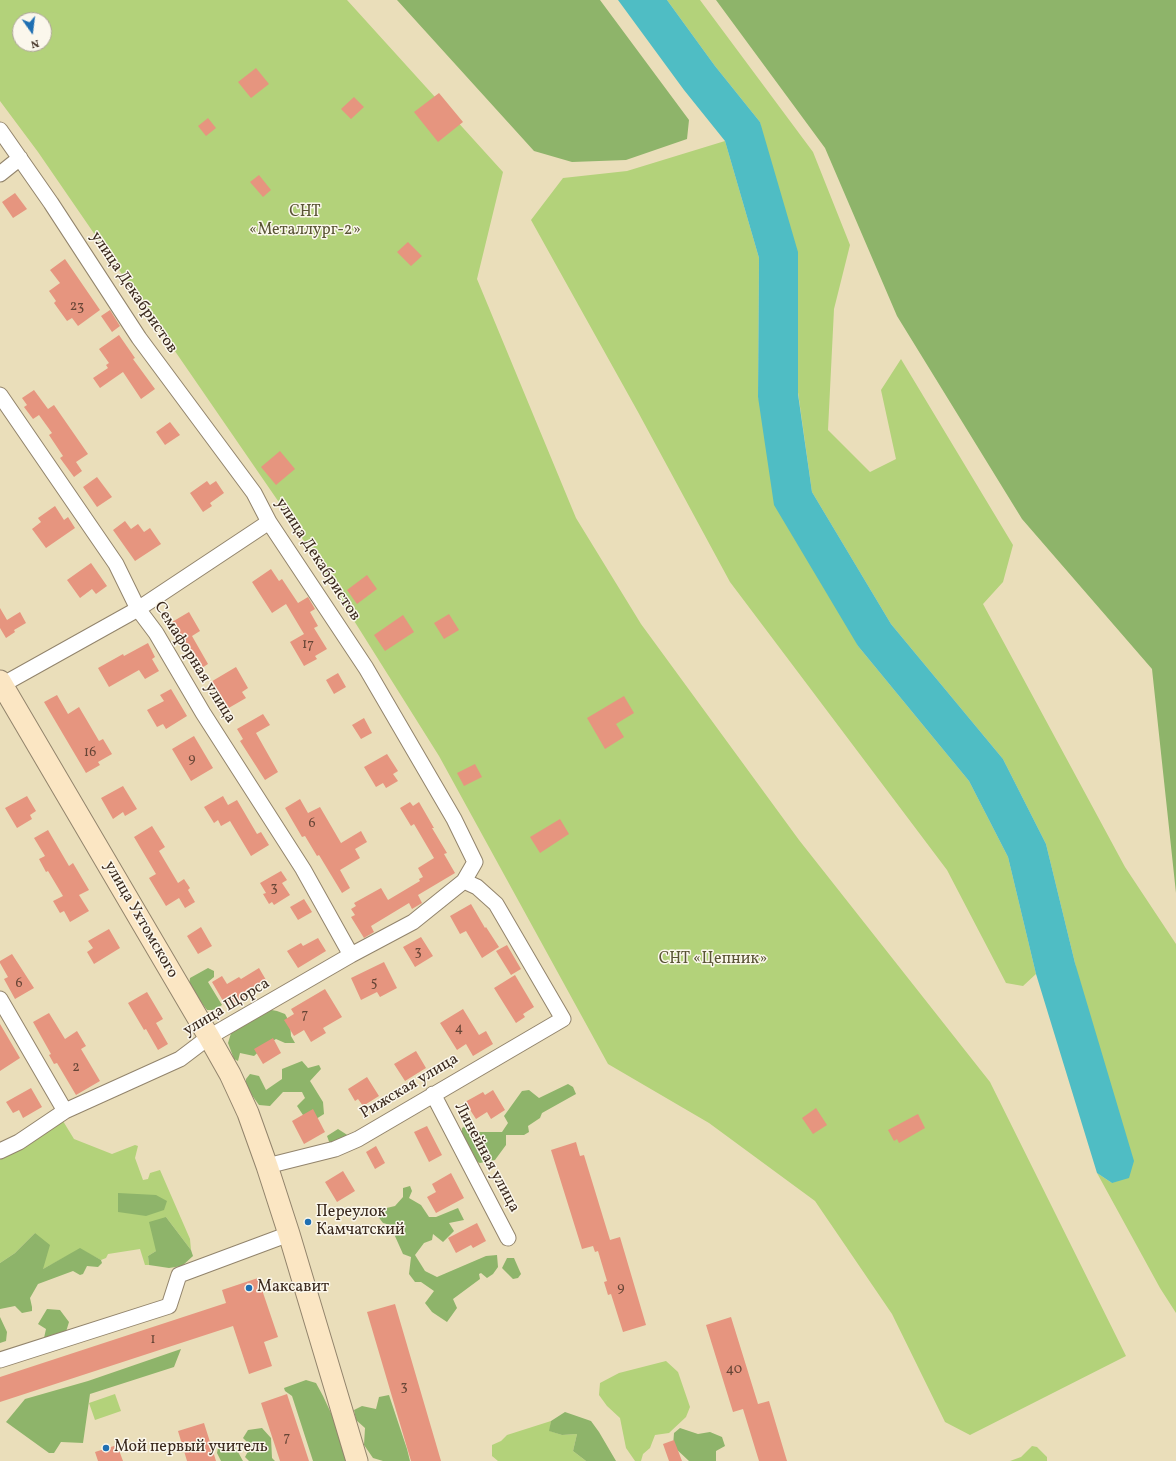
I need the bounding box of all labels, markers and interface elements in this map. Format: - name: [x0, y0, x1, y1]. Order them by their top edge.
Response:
- north arrow: [12, 12, 52, 52]
- text: N: [29, 35, 40, 51]
- park label: СНТ «Металлург-2»: [249, 203, 361, 241]
- street label: улица Декабристов: [85, 228, 181, 358]
- house number: 23: [70, 299, 84, 315]
- street label: улица Декабристов: [270, 495, 364, 625]
- street label: Семафорная улица: [149, 599, 239, 727]
- house number: 17: [302, 637, 314, 653]
- house number: 16: [84, 745, 96, 761]
- house number: 9: [188, 751, 196, 767]
- house number: 6: [308, 816, 316, 832]
- street label: улица Ухтомского: [99, 858, 181, 982]
- house number: 3: [270, 880, 278, 896]
- house number: 3: [414, 944, 422, 960]
- park label: СНТ «Цепник»: [659, 950, 767, 970]
- street label: улица Щорса: [180, 975, 274, 1041]
- house number: 5: [371, 975, 377, 991]
- house number: 6: [15, 976, 23, 992]
- house number: 7: [302, 1007, 308, 1023]
- house number: 4: [455, 1021, 463, 1037]
- street label: Рижская улица: [357, 1050, 463, 1124]
- house number: 2: [72, 1060, 80, 1076]
- street label: Линейная улица: [449, 1100, 523, 1216]
- place label: Переулок Камчатский: [316, 1203, 405, 1241]
- marker: Переулок Камчатский: [303, 1217, 313, 1227]
- place label: Максавит: [257, 1278, 329, 1298]
- house number: 9: [617, 1280, 625, 1296]
- marker: Максавит: [244, 1283, 254, 1293]
- house number: 1: [150, 1332, 156, 1348]
- house number: 40: [726, 1362, 742, 1378]
- house number: 3: [400, 1379, 408, 1395]
- house number: 7: [284, 1430, 290, 1446]
- place label: Мой первый учитель: [114, 1438, 268, 1458]
- marker: Мой первый учитель: [101, 1443, 111, 1453]

